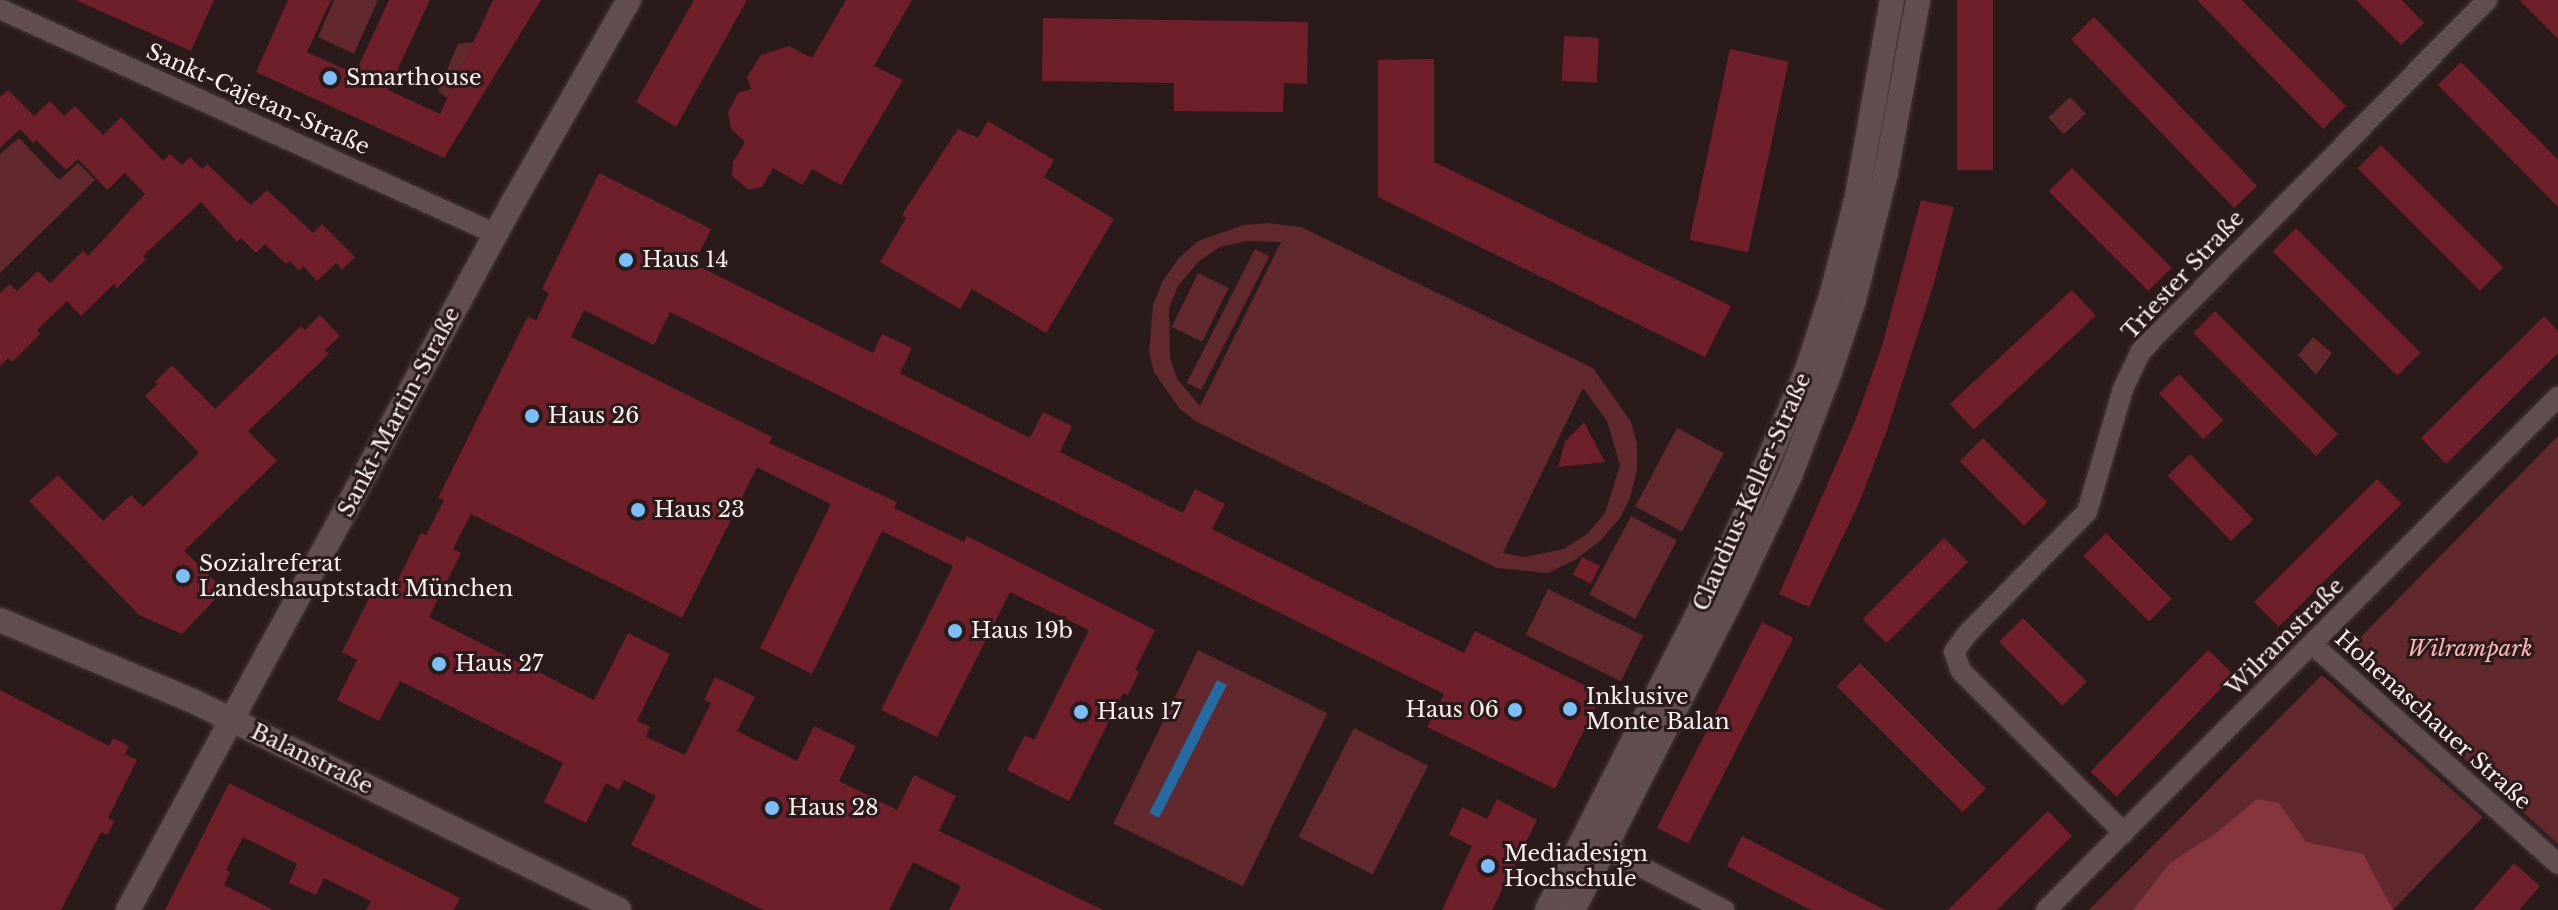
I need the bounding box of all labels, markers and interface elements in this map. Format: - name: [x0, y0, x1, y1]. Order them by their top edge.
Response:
- street label: Sankt-Cajetan-Straße: [142, 38, 374, 160]
- place label: Smarthouse: [346, 65, 482, 91]
- marker: Smarthouse: [321, 69, 339, 87]
- street label: Triester Straße: [2116, 205, 2250, 345]
- place label: Haus 14: [642, 247, 728, 273]
- marker: Haus 14: [617, 251, 635, 269]
- street label: Sankt-Martin-Straße: [332, 303, 466, 521]
- street label: Claudius-Keller-Straße: [1688, 369, 1816, 615]
- place label: Haus 26: [548, 403, 639, 429]
- marker: Haus 26: [523, 407, 541, 425]
- place label: Haus 23: [654, 497, 745, 523]
- marker: Haus 23: [629, 501, 647, 519]
- place label: Sozialreferat Landeshauptstadt München: [199, 550, 513, 602]
- marker: Sozialreferat Landeshauptstadt München: [174, 567, 192, 585]
- street label: Wilramstraße: [2221, 573, 2349, 701]
- place label: Haus 19b: [971, 618, 1073, 644]
- marker: Haus 19b: [946, 622, 964, 640]
- street label: Hohenaschauer Straße: [2329, 625, 2537, 815]
- park label: Wilrampark: [2407, 636, 2533, 662]
- place label: Haus 27: [455, 651, 543, 677]
- marker: Haus 27: [430, 655, 448, 673]
- place label: Inklusive Monte Balan: [1586, 683, 1730, 734]
- place label: Haus 06: [1406, 697, 1499, 723]
- place label: Haus 17: [1097, 699, 1181, 725]
- marker: Inklusive Monte Balan: [1561, 700, 1579, 718]
- marker: Haus 06: [1506, 701, 1524, 719]
- marker: Haus 17: [1072, 703, 1090, 721]
- street label: Balanstraße: [247, 718, 377, 800]
- place label: Haus 28: [788, 795, 878, 821]
- marker: Haus 28: [763, 799, 781, 817]
- place label: Mediadesign Hochschule: [1504, 840, 1648, 892]
- marker: Mediadesign Hochschule: [1479, 857, 1497, 875]

